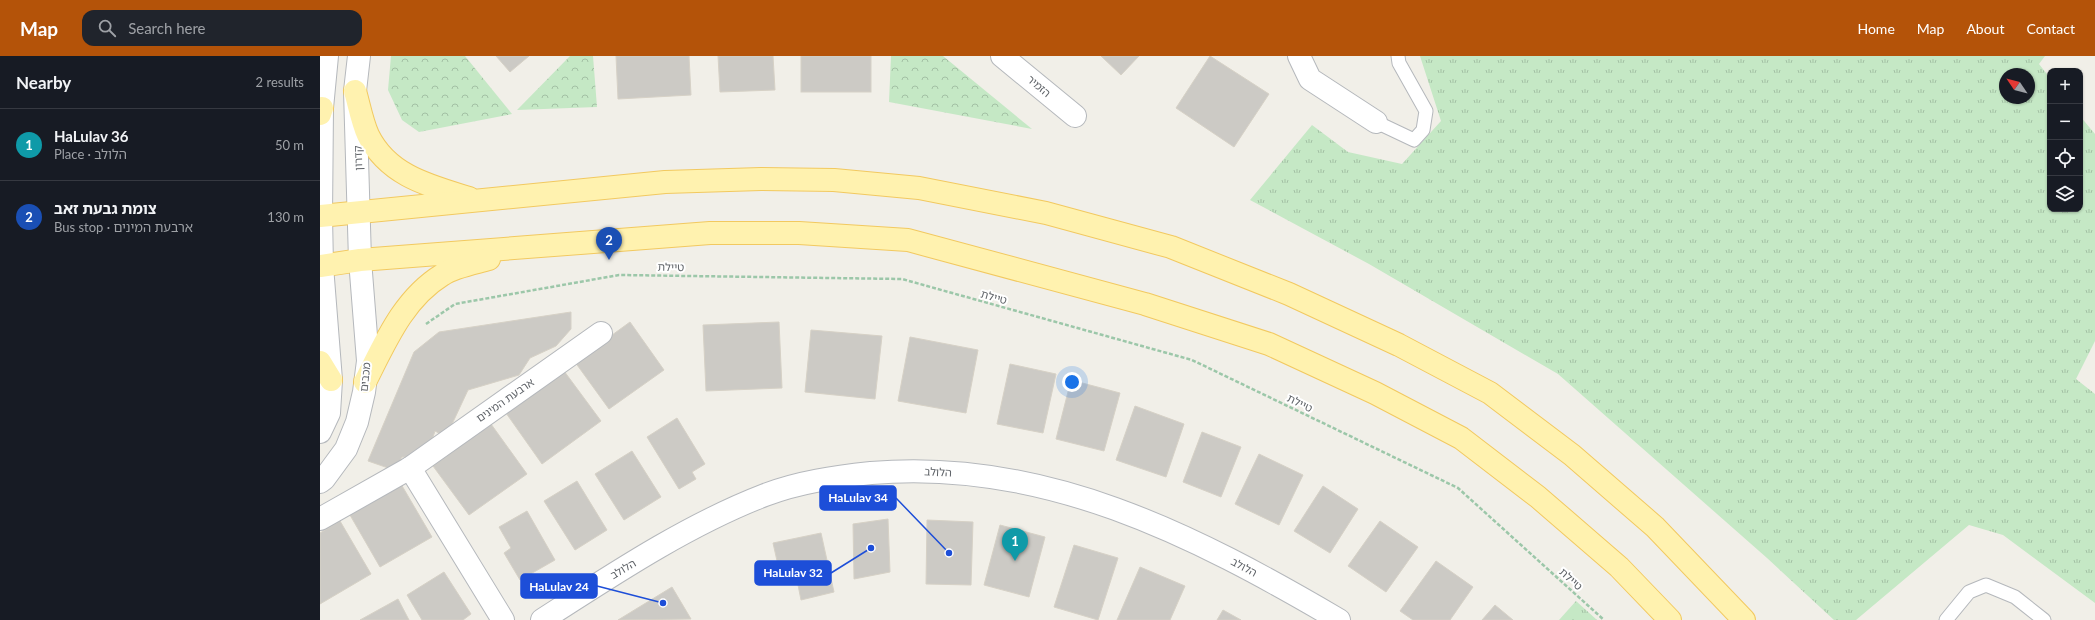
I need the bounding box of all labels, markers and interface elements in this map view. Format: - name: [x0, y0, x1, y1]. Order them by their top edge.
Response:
- search box: [82, 10, 362, 46]
- text: Map: [20, 17, 58, 40]
- icon: search: [96, 17, 118, 39]
- text: Search here: [128, 19, 206, 37]
- text: Home: [1857, 20, 1895, 37]
- text: Map: [1917, 20, 1944, 37]
- text: About: [1966, 20, 2004, 37]
- text: Contact: [2026, 20, 2075, 37]
- north arrow: [1999, 68, 2035, 104]
- map controls: [2047, 68, 2083, 212]
- button: +: [2047, 68, 2083, 104]
- text: Nearby: [16, 72, 71, 93]
- street label: הזמיר: [1025, 72, 1054, 99]
- text: 2 results: [256, 74, 304, 90]
- button: −: [2047, 104, 2083, 140]
- text: HaLulav 36: [54, 127, 129, 145]
- text: 1: [25, 137, 33, 153]
- text: 50 m: [275, 137, 304, 153]
- button: locate: [2047, 140, 2083, 176]
- street label: קדרון: [351, 145, 364, 171]
- text: Place · הלולב: [54, 146, 127, 162]
- button: layers: [2047, 176, 2083, 212]
- text: צומת גבעת זאב: [54, 199, 157, 217]
- text: 2: [25, 209, 33, 225]
- text: 130 m: [267, 209, 304, 225]
- text: Bus stop · ארבעת המינים: [54, 219, 193, 235]
- pin: 2: [596, 227, 622, 260]
- street label: טיילת: [658, 260, 684, 273]
- street label: טיילת: [980, 287, 1009, 306]
- street label: מכבים: [356, 362, 373, 392]
- your location: [1062, 372, 1082, 392]
- street label: ארבעת המינים: [473, 375, 536, 424]
- street label: טיילת: [1285, 391, 1315, 414]
- street label: הלולב: [924, 464, 952, 479]
- callout: HaLulav 34: [820, 486, 896, 510]
- text: HaLulav 34: [828, 490, 888, 505]
- pin: 1: [1002, 528, 1028, 561]
- street label: הלולב: [1229, 554, 1260, 579]
- street label: הלולב: [608, 556, 638, 581]
- callout: HaLulav 32: [755, 561, 831, 585]
- text: HaLulav 32: [763, 565, 823, 580]
- street label: טיילת: [1557, 565, 1586, 592]
- callout: HaLulav 24: [521, 574, 597, 598]
- text: HaLulav 24: [529, 579, 589, 594]

